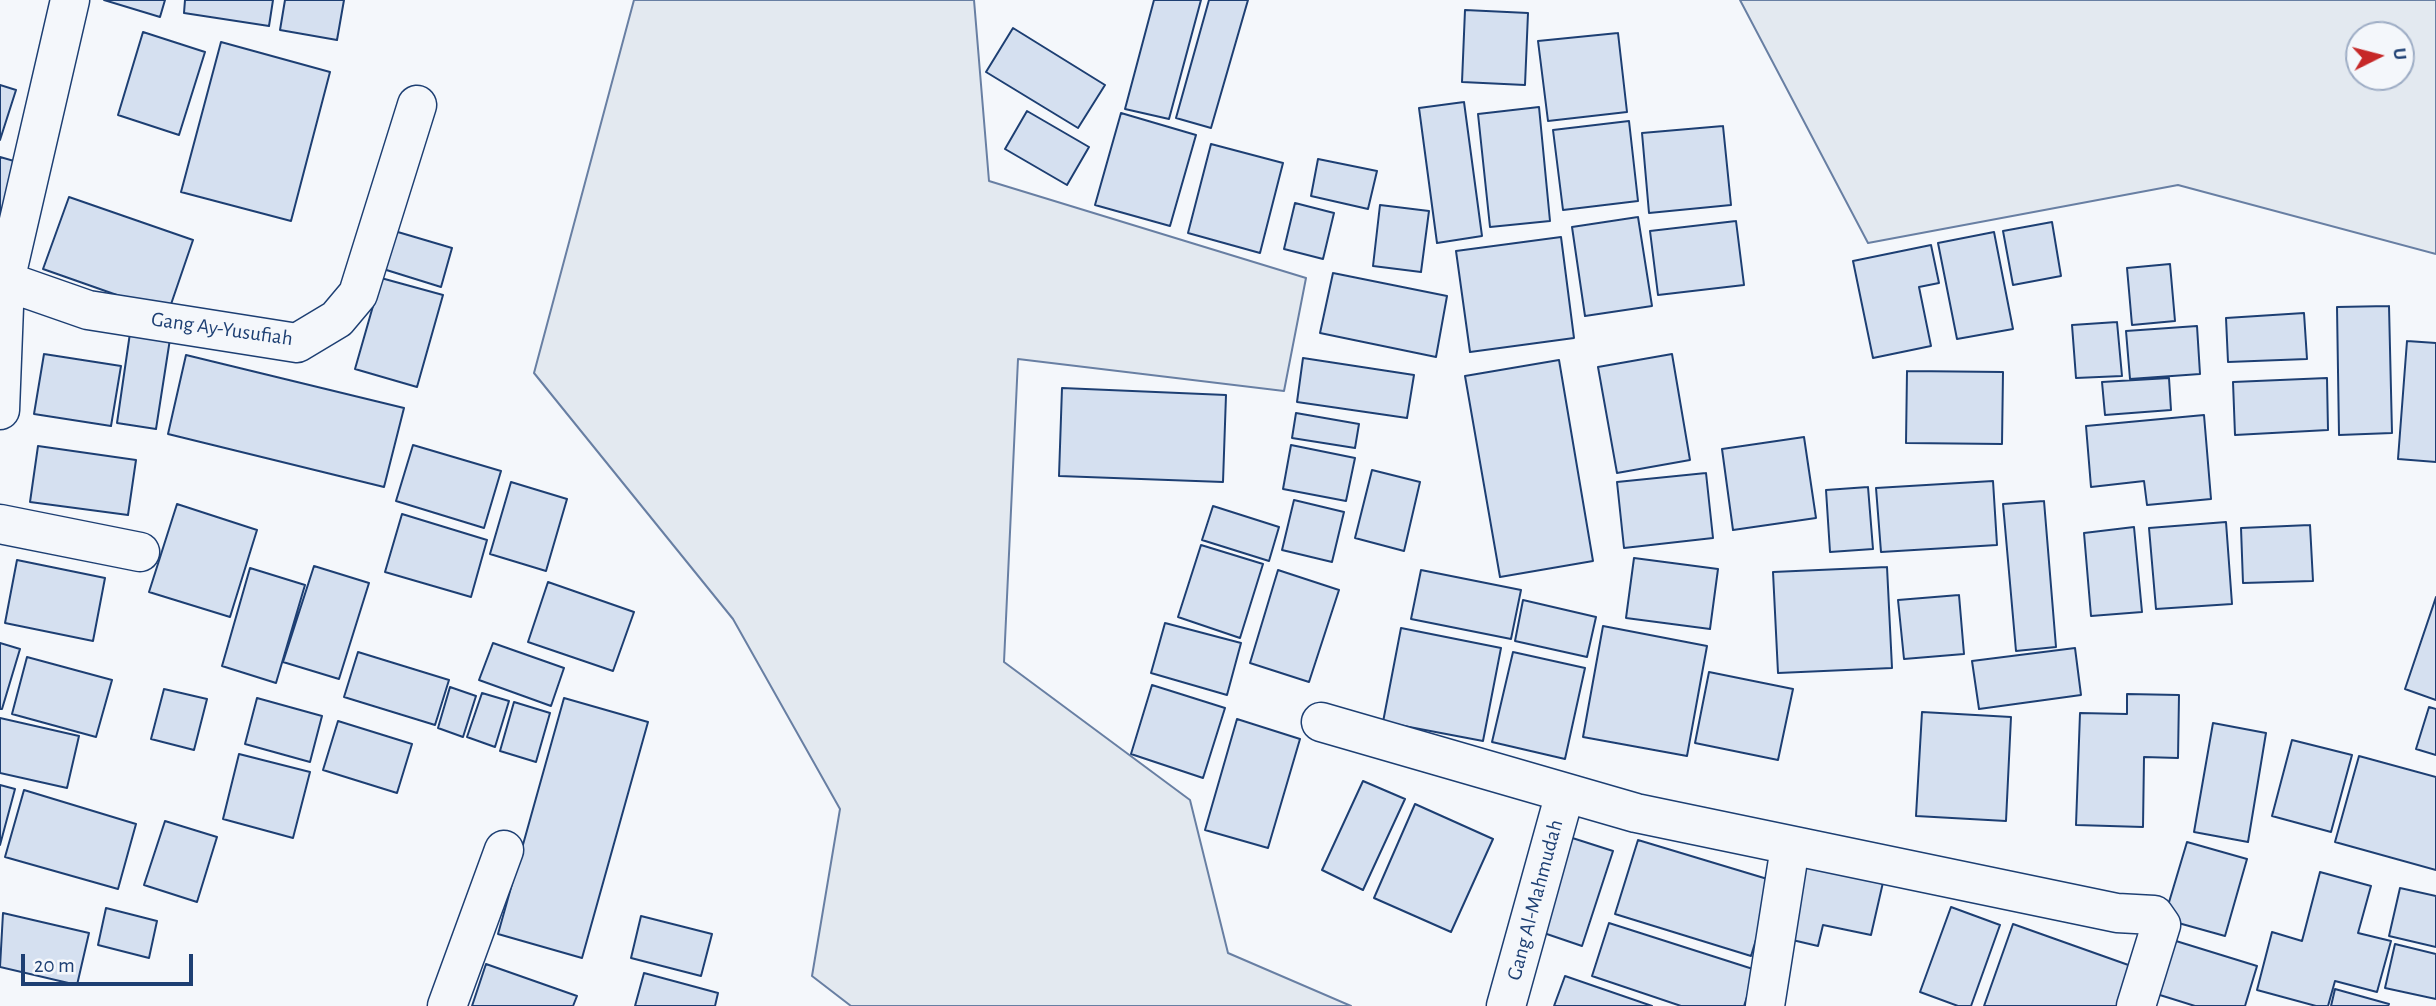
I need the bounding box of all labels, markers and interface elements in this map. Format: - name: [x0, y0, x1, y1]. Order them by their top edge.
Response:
- north arrow: [2345, 21, 2415, 91]
- text: U: [2389, 47, 2409, 61]
- street label: Gang Ay-Yusufiah: [150, 307, 294, 351]
- street label: Gang Al-Mahmudah: [1501, 817, 1569, 983]
- scale bar: [24, 940, 196, 984]
- text: 20 m: [34, 955, 75, 976]

